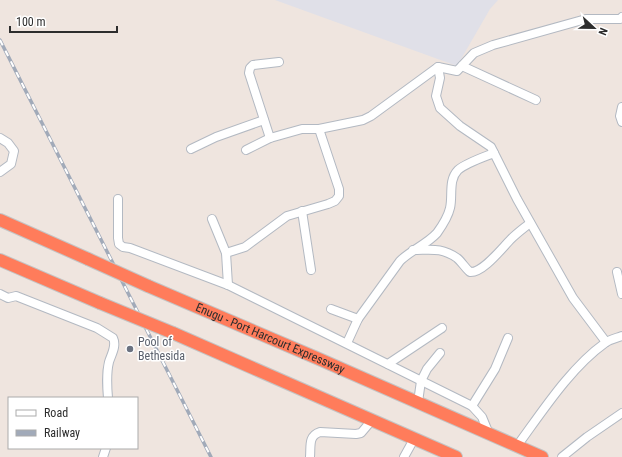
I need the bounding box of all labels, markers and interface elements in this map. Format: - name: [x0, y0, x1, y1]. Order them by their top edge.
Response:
- scale bar: [10, 8, 117, 34]
- north arrow: [574, 8, 614, 48]
- text: 100 m: [16, 15, 46, 29]
- text: N: [595, 26, 610, 37]
- street label: Enugu - Port Harcourt Expressway: [194, 300, 347, 376]
- place label: Pool of Bethesida: [138, 335, 185, 363]
- marker: Pool of Bethesida: [125, 344, 135, 354]
- legend: [8, 397, 138, 449]
- text: Road: [44, 406, 68, 420]
- text: Railway: [44, 426, 80, 440]

